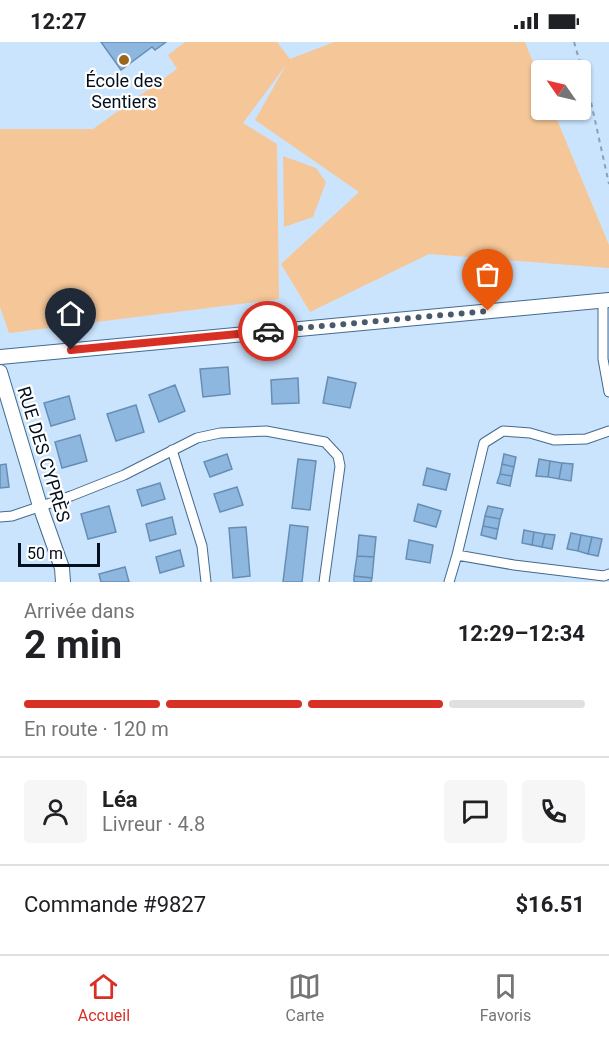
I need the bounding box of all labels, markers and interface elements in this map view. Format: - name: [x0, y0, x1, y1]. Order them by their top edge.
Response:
- text: 12:27: [30, 9, 87, 34]
- marker: École des Sentiers: [117, 53, 131, 67]
- north arrow: [531, 60, 591, 120]
- map controls: [531, 60, 591, 120]
- place label: École des Sentiers: [85, 70, 163, 112]
- pin: [462, 249, 513, 311]
- icon: bag: [471, 258, 504, 291]
- pin: [45, 288, 96, 350]
- icon: home: [54, 297, 87, 330]
- courier: [238, 301, 298, 361]
- icon: car: [252, 315, 285, 348]
- street label: RUE DES CYPRÈS: [13, 384, 75, 525]
- scale bar: [18, 540, 100, 568]
- text: 50 m: [27, 544, 63, 563]
- text: Arrivée dans: [24, 599, 135, 623]
- text: 12:29–12:34: [458, 621, 585, 646]
- text: 2 min: [24, 622, 122, 668]
- text: En route · 120 m: [24, 717, 169, 741]
- button: person: [24, 780, 87, 843]
- button: chat: [444, 780, 507, 843]
- button: phone: [522, 780, 585, 843]
- text: Léa: [102, 787, 138, 812]
- text: Livreur · 4.8: [102, 812, 205, 836]
- text: Commande #9827: [24, 892, 206, 917]
- text: $16.51: [516, 892, 585, 917]
- tab: Accueil: [78, 970, 130, 1025]
- tab: Carte: [286, 970, 324, 1025]
- tab: Favoris: [480, 970, 531, 1025]

